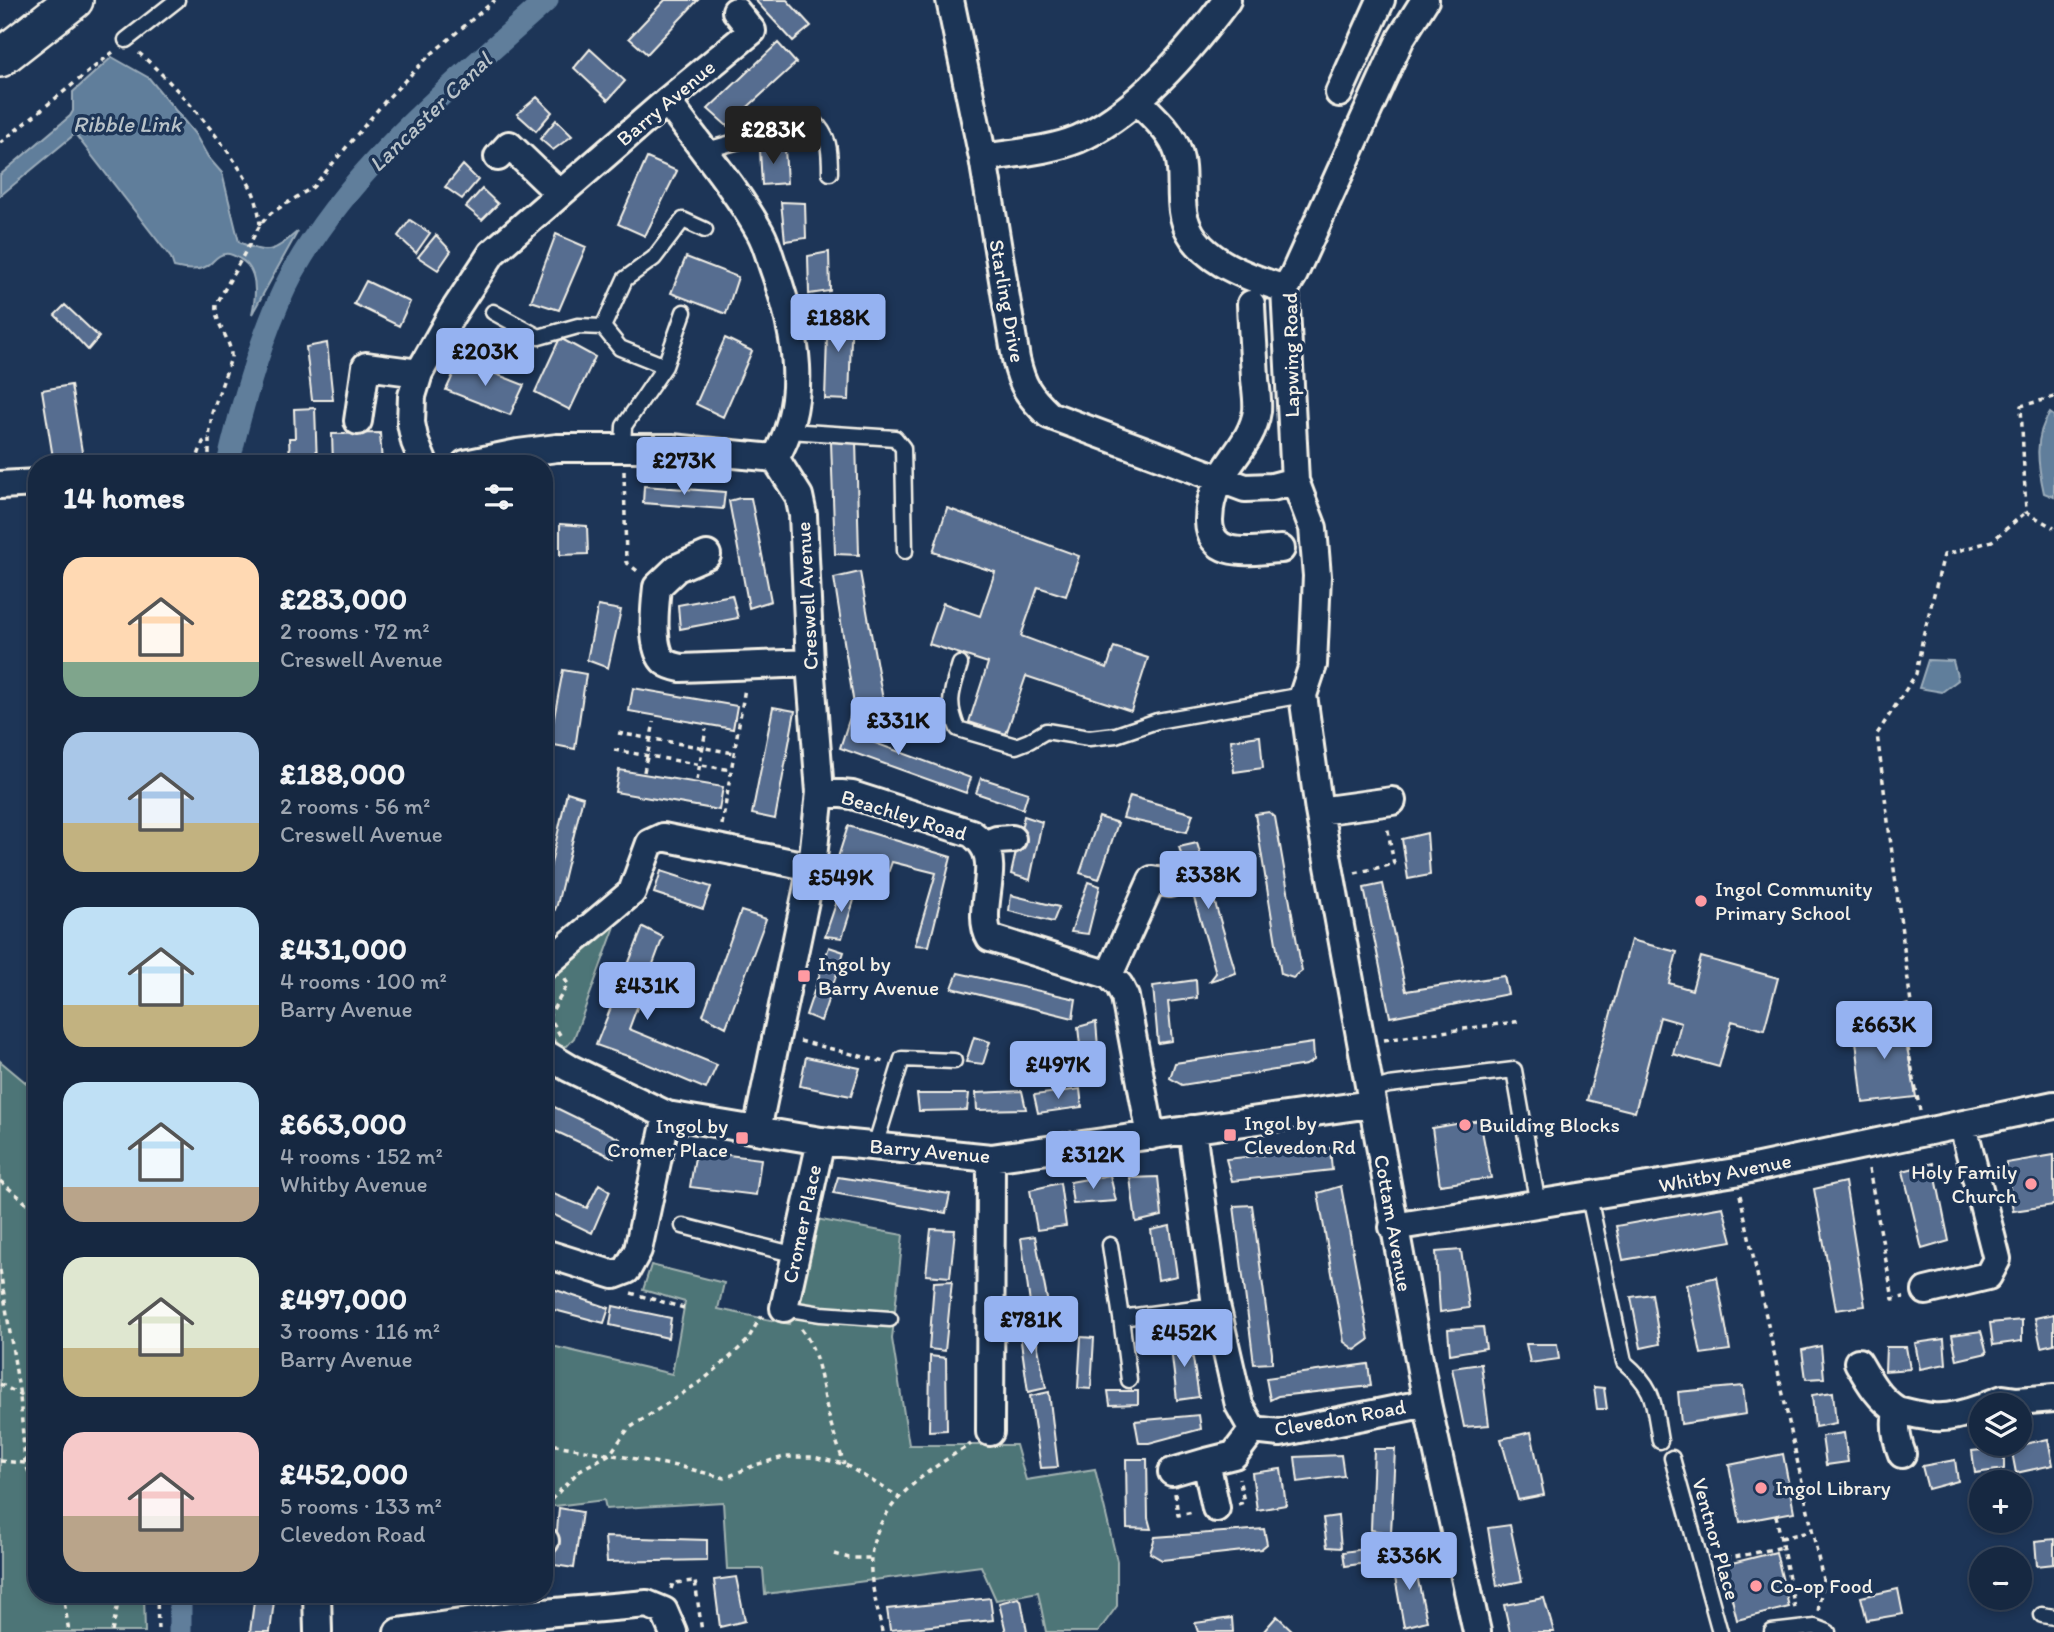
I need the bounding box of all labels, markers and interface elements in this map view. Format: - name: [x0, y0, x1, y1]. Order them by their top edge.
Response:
- water label: Lancaster Canal: [363, 45, 498, 178]
- street label: Barry Avenue: [611, 54, 720, 151]
- pin: £283K: [724, 106, 822, 166]
- water label: Ribble Link: [73, 110, 183, 138]
- text: £283K: [741, 115, 805, 143]
- street label: Starling Drive: [984, 237, 1031, 364]
- street label: Lapwing Road: [1277, 292, 1304, 418]
- pin: £188K: [789, 294, 887, 354]
- text: £188K: [807, 303, 869, 331]
- pin: £203K: [436, 328, 534, 388]
- text: £203K: [452, 337, 518, 365]
- pin: £273K: [635, 438, 733, 497]
- text: £273K: [652, 446, 716, 474]
- icon: filters: [480, 478, 518, 516]
- text: 14 homes: [63, 479, 185, 516]
- street label: Creswell Avenue: [790, 521, 823, 671]
- text: £283,000: [280, 580, 407, 617]
- icon: home: [119, 585, 203, 669]
- text: 2 rooms · 72 m²: [280, 617, 430, 645]
- text: Creswell Avenue: [280, 645, 443, 673]
- pin: £331K: [849, 698, 947, 757]
- text: £331K: [867, 706, 929, 734]
- text: £188,000: [280, 755, 405, 792]
- icon: home: [119, 760, 203, 844]
- street label: Beachley Road: [838, 784, 970, 845]
- text: 2 rooms · 56 m²: [280, 792, 431, 820]
- text: Creswell Avenue: [280, 820, 443, 848]
- pin: £338K: [1159, 852, 1257, 911]
- pin: £549K: [792, 855, 890, 914]
- text: £338K: [1176, 860, 1240, 888]
- text: £549K: [809, 863, 873, 891]
- place label: Ingol Community Primary School: [1715, 876, 1872, 925]
- marker: Ingol Community Primary School: [1693, 893, 1709, 909]
- text: £431,000: [280, 930, 407, 967]
- icon: home: [119, 935, 203, 1019]
- place label: Ingol by Barry Avenue: [818, 951, 939, 1000]
- pin: £431K: [598, 962, 696, 1022]
- text: 4 rooms · 100 m²: [280, 967, 447, 995]
- marker: Ingol by Barry Avenue: [796, 968, 812, 984]
- text: £431K: [615, 971, 679, 999]
- text: Barry Avenue: [280, 995, 413, 1023]
- pin: £663K: [1835, 1002, 1933, 1061]
- text: £663K: [1852, 1010, 1916, 1038]
- pin: £497K: [1009, 1042, 1107, 1101]
- text: £497K: [1026, 1050, 1090, 1078]
- text: £663,000: [280, 1105, 407, 1142]
- icon: home: [119, 1110, 203, 1194]
- place label: Ingol by Clevedon Rd: [1244, 1110, 1356, 1159]
- place label: Building Blocks: [1479, 1112, 1620, 1137]
- place label: Ingol by Cromer Place: [607, 1113, 728, 1162]
- marker: Building Blocks: [1457, 1117, 1473, 1133]
- marker: Ingol by Clevedon Rd: [1222, 1127, 1238, 1143]
- marker: Ingol by Cromer Place: [734, 1130, 750, 1146]
- pin: £312K: [1044, 1132, 1142, 1191]
- street label: Barry Avenue: [869, 1133, 991, 1168]
- text: £312K: [1062, 1140, 1124, 1168]
- text: 4 rooms · 152 m²: [280, 1142, 443, 1170]
- street label: Whitby Avenue: [1656, 1147, 1793, 1198]
- street label: Cottam Avenue: [1369, 1152, 1418, 1293]
- place label: Holy Family Church: [1911, 1159, 2018, 1208]
- street label: Cromer Place: [777, 1162, 826, 1286]
- text: Whitby Avenue: [280, 1170, 428, 1198]
- marker: Holy Family Church: [2023, 1176, 2039, 1192]
- text: £497,000: [280, 1280, 407, 1317]
- icon: home: [119, 1285, 203, 1369]
- pin: £781K: [982, 1296, 1080, 1356]
- text: £781K: [1000, 1305, 1062, 1333]
- pin: £452K: [1135, 1310, 1233, 1369]
- text: 3 rooms · 116 m²: [280, 1317, 440, 1345]
- text: £452K: [1152, 1318, 1217, 1346]
- text: Barry Avenue: [280, 1345, 413, 1373]
- map controls: [1969, 1393, 2032, 1610]
- button: layers: [1969, 1393, 2032, 1456]
- street label: Clevedon Road: [1272, 1394, 1407, 1441]
- text: £452,000: [280, 1455, 408, 1492]
- icon: home: [119, 1460, 203, 1544]
- button: +: [1969, 1470, 2032, 1533]
- street label: Ventnor Place: [1687, 1475, 1746, 1603]
- place label: Ingol Library: [1775, 1475, 1891, 1500]
- marker: Ingol Library: [1753, 1480, 1769, 1496]
- text: 5 rooms · 133 m²: [280, 1492, 442, 1520]
- text: Clevedon Road: [280, 1520, 425, 1548]
- pin: £336K: [1360, 1532, 1458, 1592]
- text: £336K: [1377, 1541, 1441, 1569]
- button: −: [1969, 1547, 2032, 1610]
- place label: Co-op Food: [1770, 1573, 1873, 1598]
- marker: Co-op Food: [1748, 1578, 1764, 1594]

